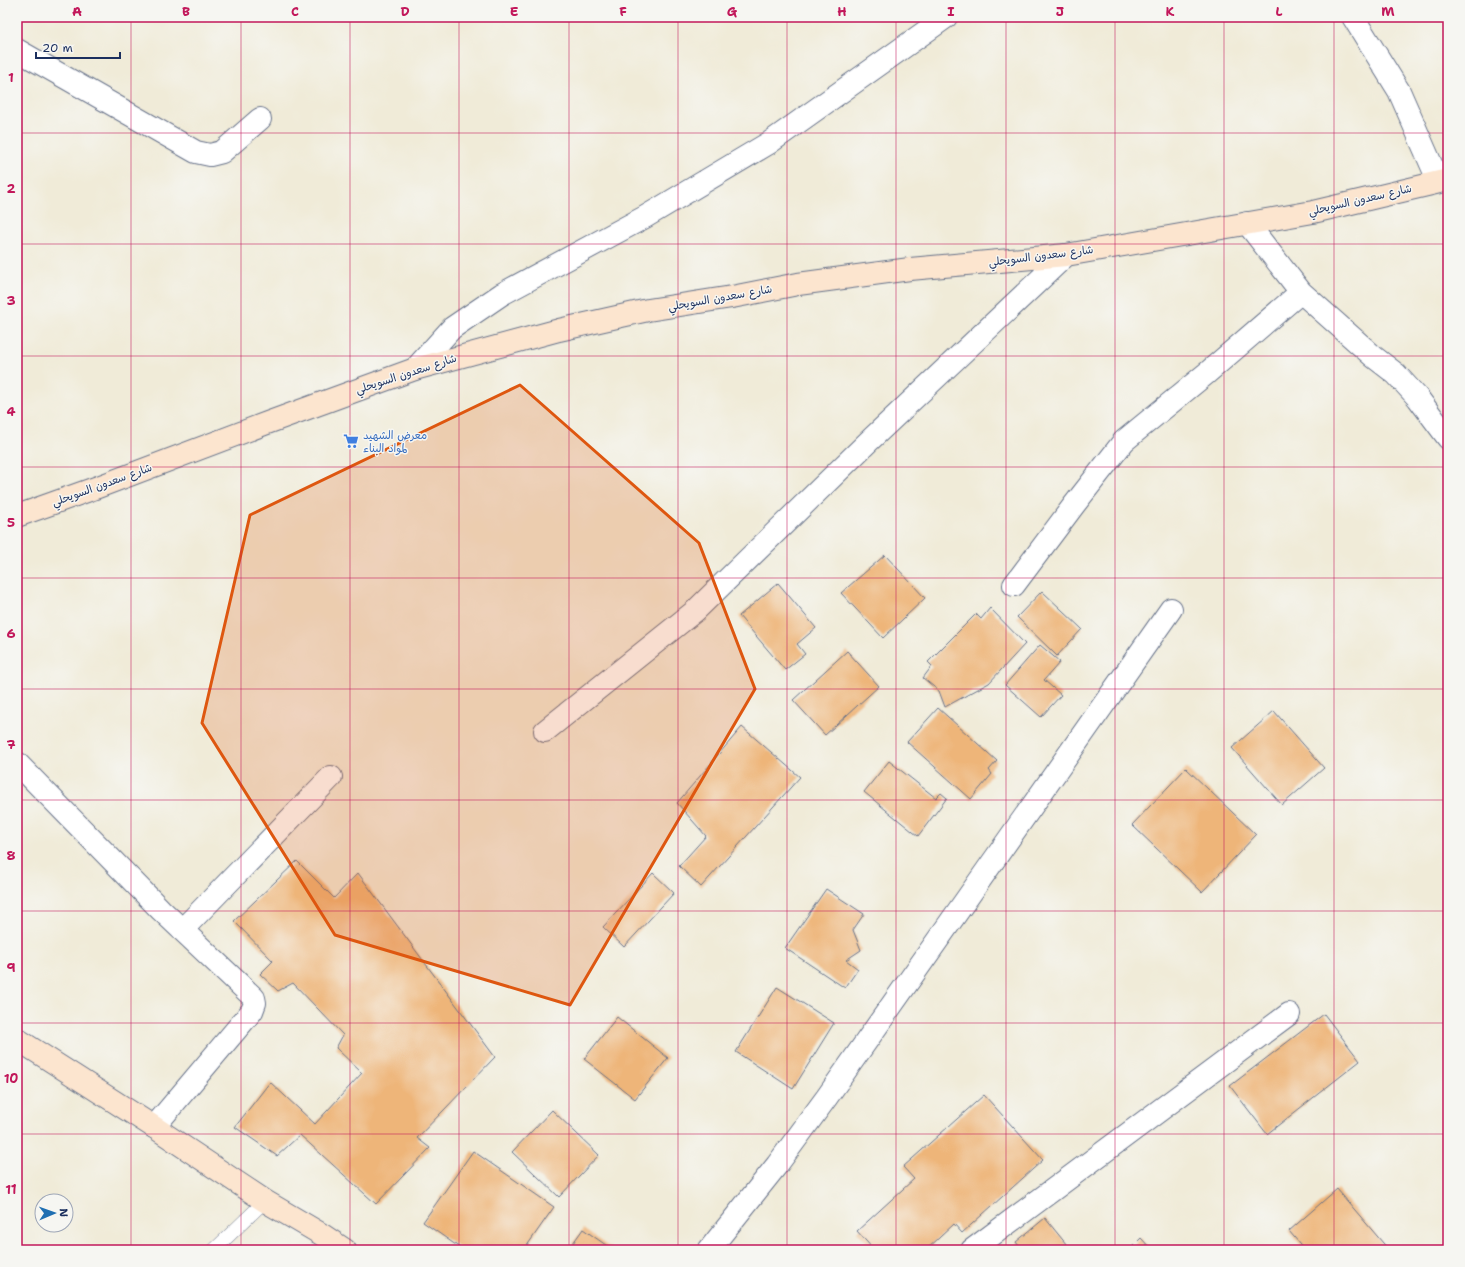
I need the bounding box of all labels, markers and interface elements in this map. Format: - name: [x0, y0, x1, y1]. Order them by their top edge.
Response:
- text: A: [72, 3, 82, 20]
- text: B: [182, 3, 190, 20]
- text: C: [291, 3, 299, 20]
- text: D: [400, 3, 410, 20]
- text: E: [510, 3, 519, 20]
- text: F: [619, 3, 627, 20]
- text: G: [727, 3, 738, 20]
- text: H: [837, 3, 847, 20]
- text: I: [947, 3, 955, 20]
- text: J: [1056, 3, 1064, 20]
- text: K: [1166, 3, 1175, 20]
- text: L: [1275, 3, 1283, 20]
- text: M: [1381, 3, 1395, 20]
- scale bar: [36, 34, 120, 60]
- text: 20 m: [42, 40, 73, 56]
- text: 1: [8, 69, 14, 86]
- text: 2: [6, 180, 16, 197]
- street label: شارع سعدون السويحلي: [1307, 181, 1414, 222]
- street label: شارع سعدون السويحلي: [988, 242, 1095, 273]
- street label: شارع سعدون السويحلي: [667, 281, 774, 318]
- text: 3: [6, 292, 16, 309]
- street label: شارع سعدون السويحلي: [353, 351, 459, 400]
- text: 4: [6, 403, 16, 420]
- place label: معرض الشهيد لمواد البناء: [363, 428, 427, 456]
- supermarket icon: معرض الشهيد لمواد البناء: [342, 432, 360, 450]
- street label: شارع سعدون السويحلي: [50, 460, 155, 513]
- text: 5: [7, 514, 15, 531]
- text: 6: [6, 625, 16, 642]
- text: 7: [6, 736, 16, 753]
- text: 8: [6, 847, 16, 864]
- text: 9: [6, 959, 16, 976]
- text: 10: [4, 1070, 18, 1087]
- text: 11: [5, 1181, 17, 1198]
- north arrow: [34, 1193, 74, 1233]
- text: N: [56, 1208, 71, 1218]

